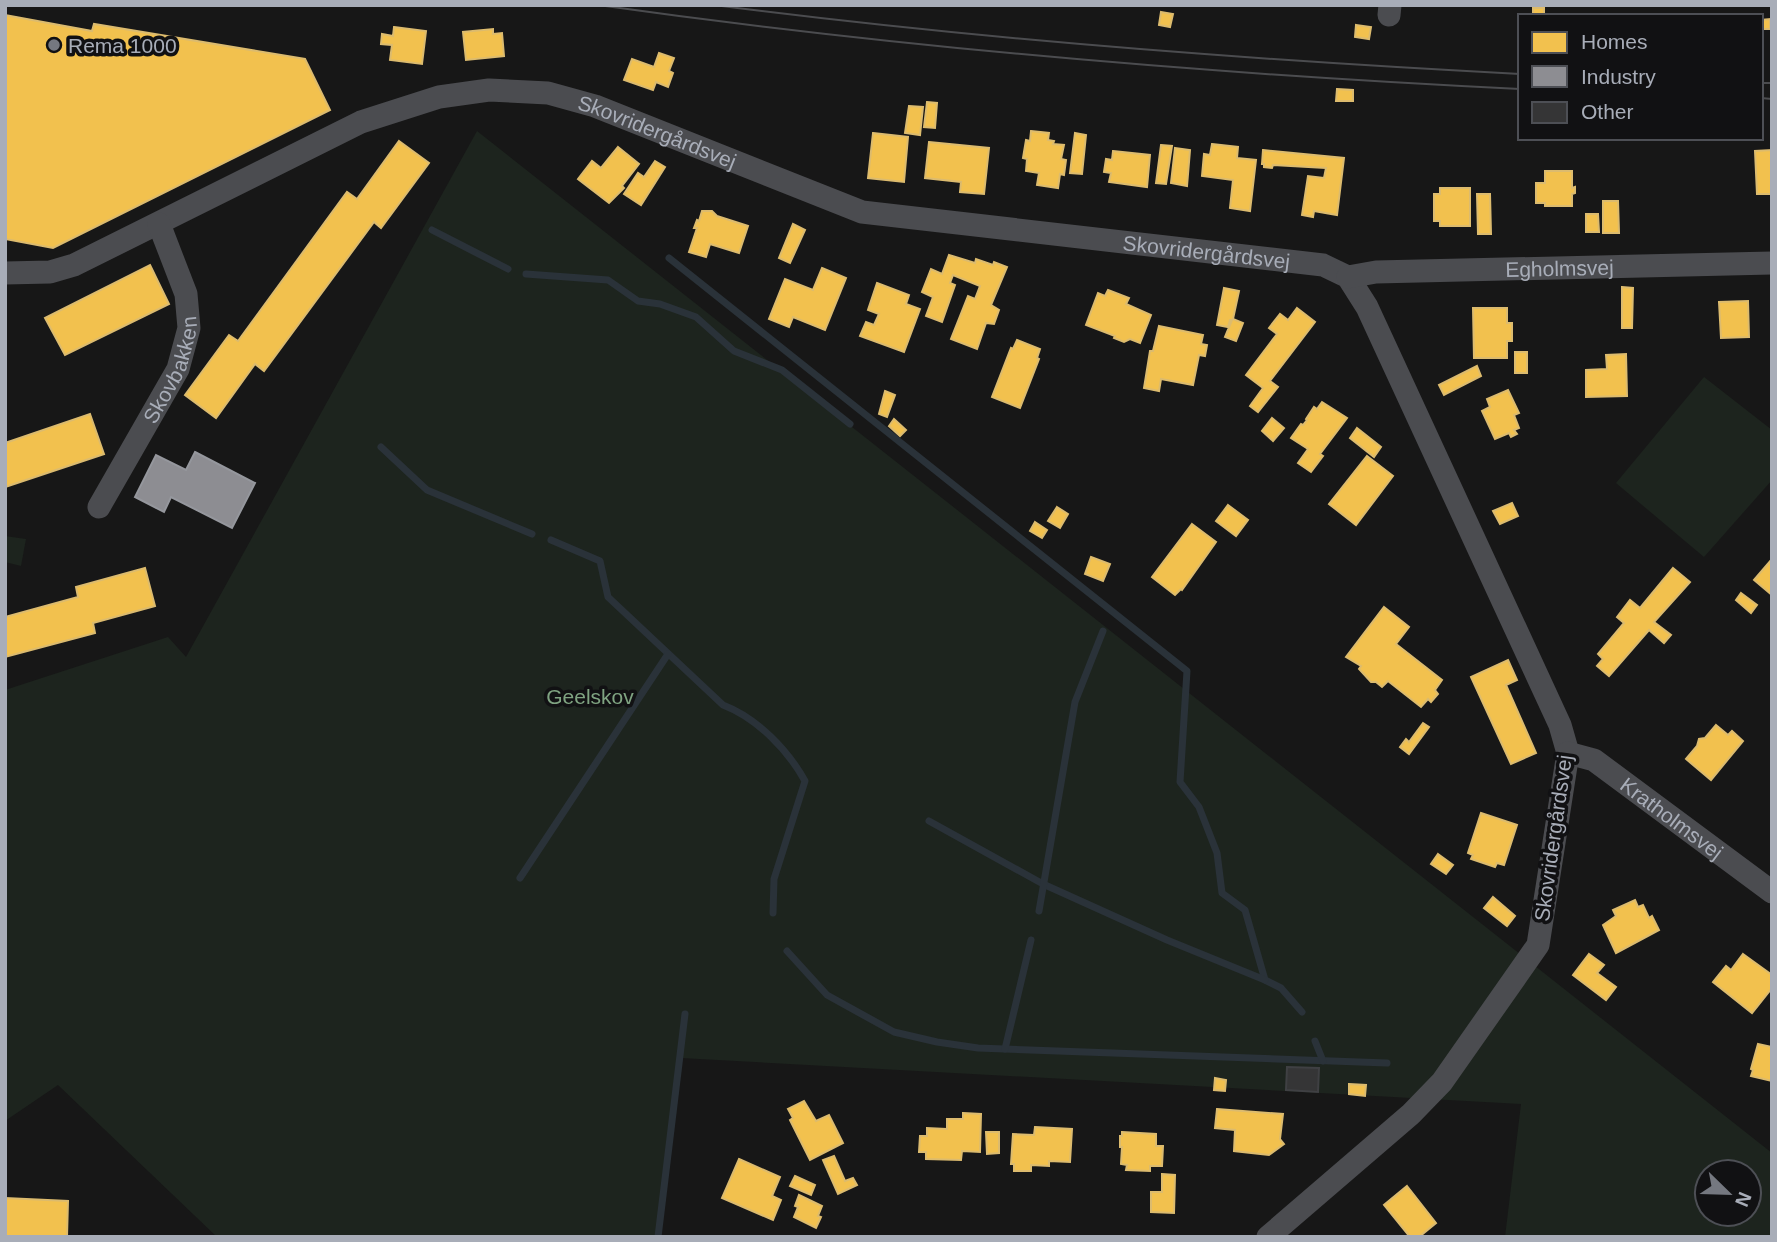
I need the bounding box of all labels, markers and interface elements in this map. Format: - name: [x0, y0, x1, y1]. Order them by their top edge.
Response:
- legend: [1518, 14, 1763, 140]
- text: Homes: [1581, 30, 1648, 53]
- place label: Rema 1000: [68, 34, 177, 57]
- marker: Rema 1000: [46, 37, 62, 53]
- text: Industry: [1581, 65, 1656, 88]
- street label: Skovridergårdsvej: [576, 90, 740, 172]
- text: Other: [1581, 100, 1634, 123]
- street label: Skovridergårdsvej: [1122, 231, 1291, 273]
- street label: Egholmsvej: [1505, 255, 1614, 281]
- street label: Skovbakken: [138, 315, 200, 427]
- park label: Geelskov: [546, 685, 634, 708]
- street label: Skovridergårdsvej: [1530, 753, 1576, 923]
- street label: Kratholmsvej: [1616, 772, 1728, 863]
- north arrow: [1693, 1158, 1763, 1228]
- text: N: [1731, 1189, 1756, 1210]

